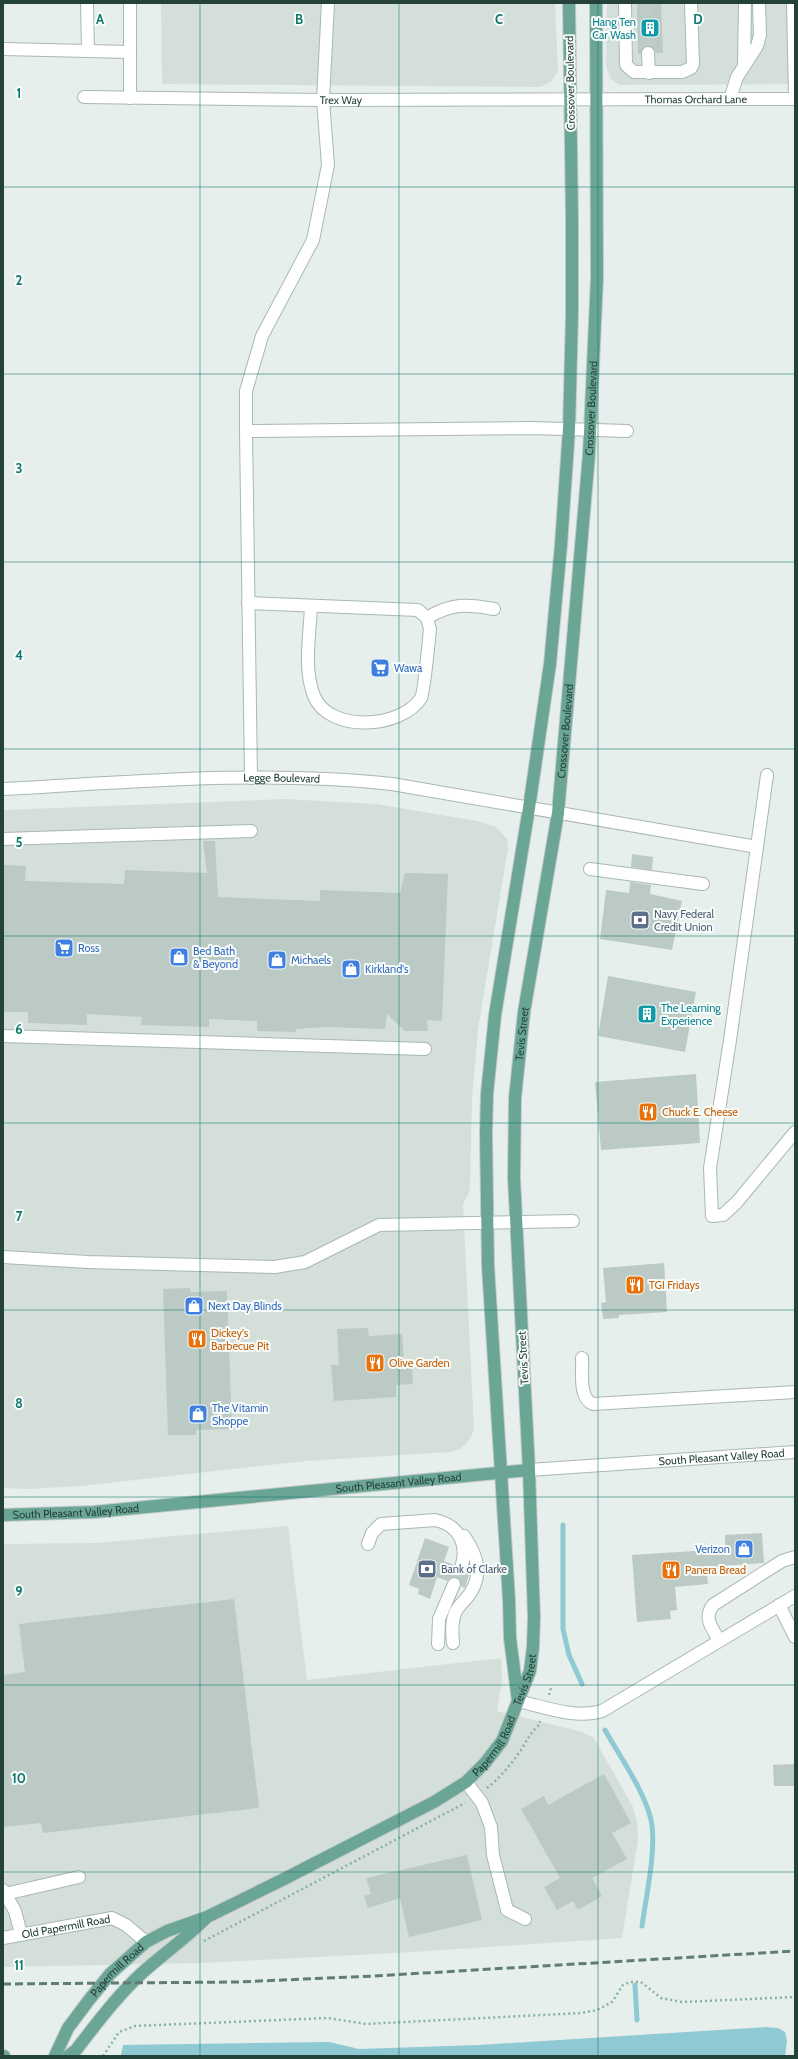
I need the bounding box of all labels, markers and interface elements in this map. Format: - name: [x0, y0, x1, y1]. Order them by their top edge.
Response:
- text: A: [96, 11, 105, 27]
- text: B: [295, 11, 303, 27]
- text: C: [495, 11, 503, 27]
- text: D: [693, 11, 703, 27]
- place label: Hang Ten Car Wash: [592, 15, 636, 42]
- building icon: Hang Ten Car Wash: [639, 17, 661, 39]
- street label: Crossover Boulevard: [562, 36, 578, 130]
- text: 1: [17, 85, 21, 101]
- street label: Thomas Orchard Lane: [645, 92, 748, 106]
- street label: Trex Way: [320, 93, 362, 107]
- text: 2: [16, 272, 23, 288]
- street label: Crossover Boulevard: [582, 361, 600, 456]
- text: 3: [15, 460, 23, 476]
- text: 4: [15, 647, 23, 663]
- supermarket icon: Wawa: [369, 657, 391, 679]
- place label: Wawa: [394, 661, 423, 675]
- street label: Crossover Boulevard: [554, 683, 576, 779]
- street label: Legge Boulevard: [243, 771, 320, 786]
- text: 5: [16, 834, 23, 850]
- place label: Navy Federal Credit Union: [654, 907, 714, 934]
- bank icon: Navy Federal Credit Union: [629, 909, 651, 931]
- supermarket icon: Ross: [53, 937, 75, 959]
- place label: Ross: [78, 941, 100, 955]
- place label: Bed Bath & Beyond: [193, 944, 238, 971]
- shop icon: Bed Bath & Beyond: [168, 946, 190, 968]
- shop icon: Michaels: [266, 949, 288, 971]
- place label: Michaels: [291, 953, 332, 967]
- shop icon: Kirkland's: [340, 958, 362, 980]
- place label: Kirkland's: [365, 962, 409, 976]
- place label: The Learning Experience: [661, 1001, 721, 1028]
- building icon: The Learning Experience: [636, 1003, 658, 1025]
- street label: Tevis Street: [512, 1006, 532, 1061]
- text: 6: [15, 1021, 23, 1037]
- restaurant icon: Chuck E. Cheese: [637, 1101, 659, 1123]
- place label: Chuck E. Cheese: [662, 1105, 738, 1119]
- text: 7: [16, 1208, 23, 1224]
- restaurant icon: TGI Fridays: [624, 1274, 646, 1296]
- place label: TGI Fridays: [649, 1278, 700, 1292]
- shop icon: Next Day Blinds: [183, 1295, 205, 1317]
- place label: Next Day Blinds: [208, 1299, 282, 1313]
- place label: Dickey's Barbecue Pit: [211, 1326, 269, 1353]
- restaurant icon: Dickey's Barbecue Pit: [186, 1328, 208, 1350]
- street label: Tevis Street: [515, 1331, 531, 1385]
- restaurant icon: Olive Garden: [364, 1352, 386, 1374]
- place label: Olive Garden: [389, 1356, 450, 1370]
- text: 8: [15, 1395, 23, 1411]
- place label: The Vitamin Shoppe: [212, 1401, 269, 1428]
- shop icon: The Vitamin Shoppe: [187, 1403, 209, 1425]
- street label: South Pleasant Valley Road: [658, 1446, 785, 1468]
- street label: South Pleasant Valley Road: [335, 1470, 462, 1496]
- street label: South Pleasant Valley Road: [13, 1501, 140, 1522]
- shop icon: Verizon: [733, 1538, 755, 1560]
- place label: Verizon: [695, 1542, 730, 1556]
- bank icon: Bank of Clarke: [416, 1558, 438, 1580]
- restaurant icon: Panera Bread: [660, 1559, 682, 1581]
- place label: Bank of Clarke: [441, 1562, 507, 1576]
- place label: Panera Bread: [685, 1563, 746, 1577]
- text: 9: [15, 1583, 23, 1599]
- street label: Tevis Street: [510, 1653, 539, 1708]
- street label: Papermill Road: [469, 1714, 518, 1779]
- text: 10: [12, 1770, 26, 1786]
- street label: Old Papermill Road: [21, 1911, 111, 1941]
- street label: Papermill Road: [87, 1940, 147, 2000]
- text: 11: [14, 1957, 24, 1973]

